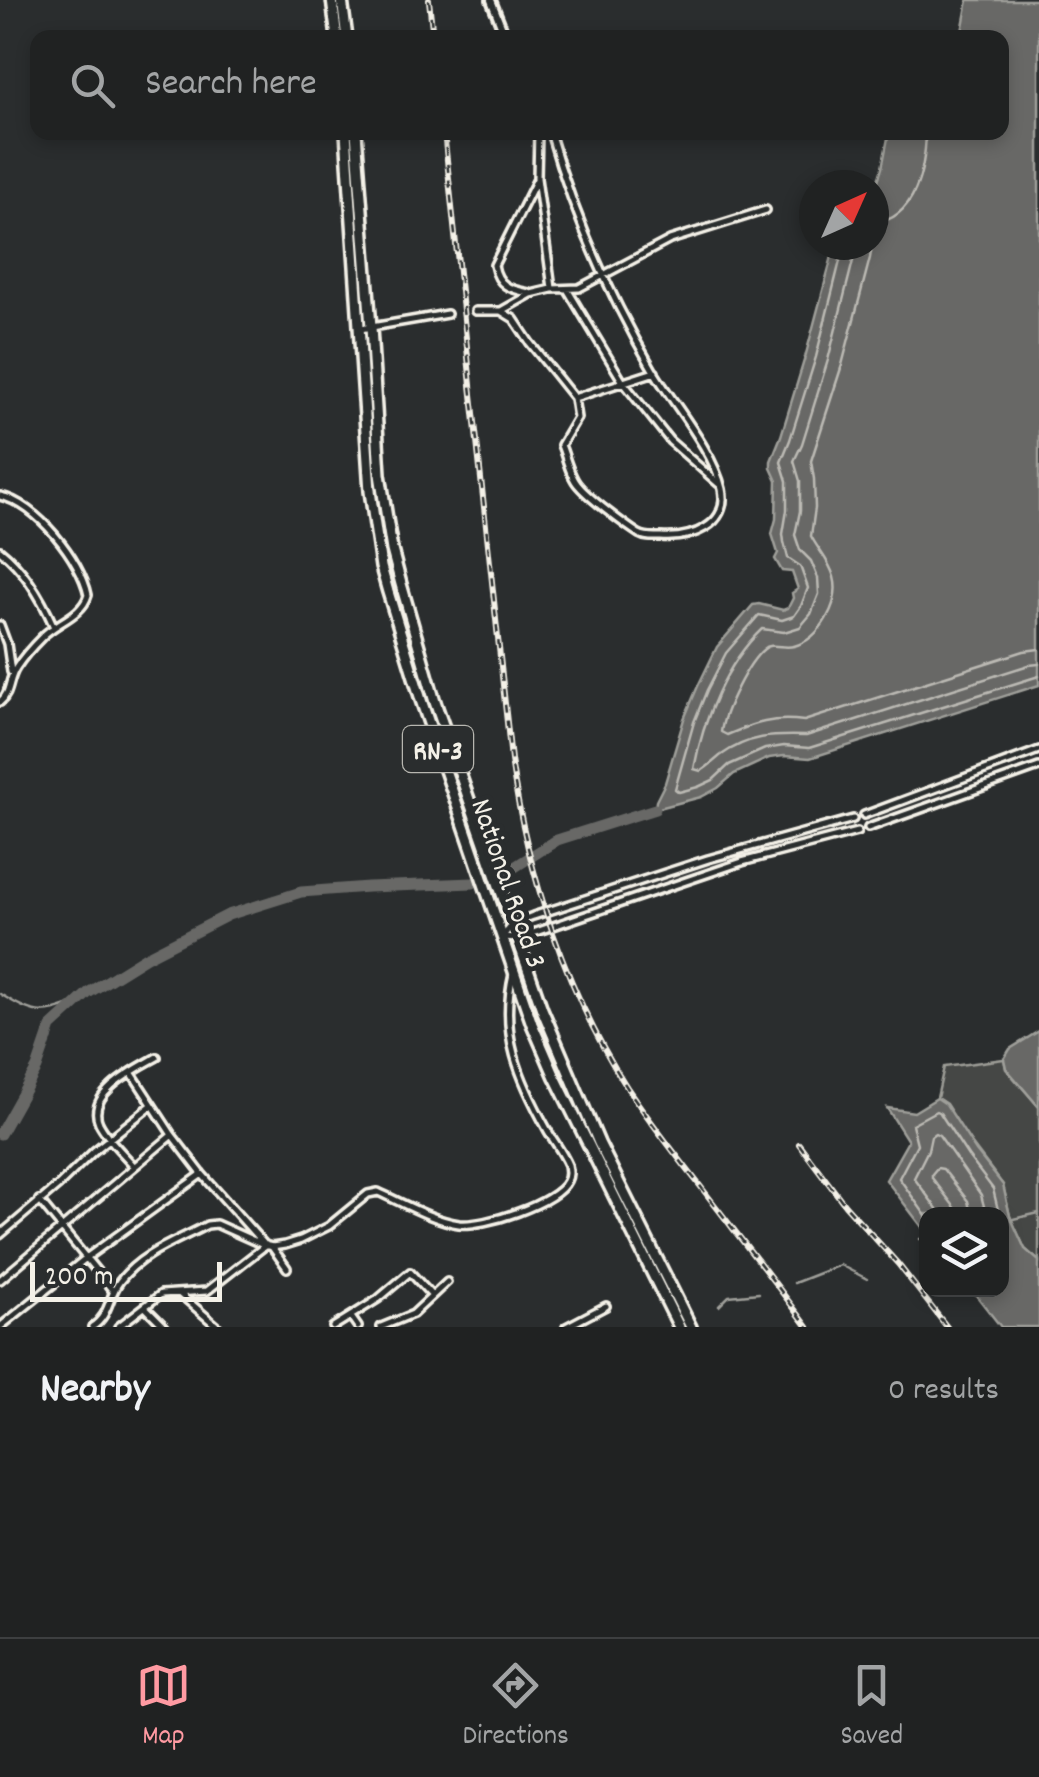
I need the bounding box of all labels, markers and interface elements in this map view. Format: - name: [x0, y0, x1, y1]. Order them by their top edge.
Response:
- search box: [30, 30, 1009, 140]
- icon: search: [65, 58, 120, 113]
- text: Search here: [145, 58, 317, 113]
- north arrow: [799, 170, 889, 260]
- road number: RN-3: [403, 726, 473, 772]
- street label: National Road 3: [457, 794, 555, 975]
- map controls: [919, 1207, 1009, 1297]
- button: layers: [919, 1207, 1009, 1297]
- scale bar: [30, 1257, 222, 1302]
- text: 200 m: [45, 1259, 113, 1299]
- text: Nearby: [40, 1362, 150, 1422]
- text: 0 results: [888, 1369, 999, 1415]
- tab: Map: [136, 1658, 191, 1758]
- tab: Directions: [463, 1658, 569, 1758]
- tab: Saved: [841, 1658, 903, 1758]

